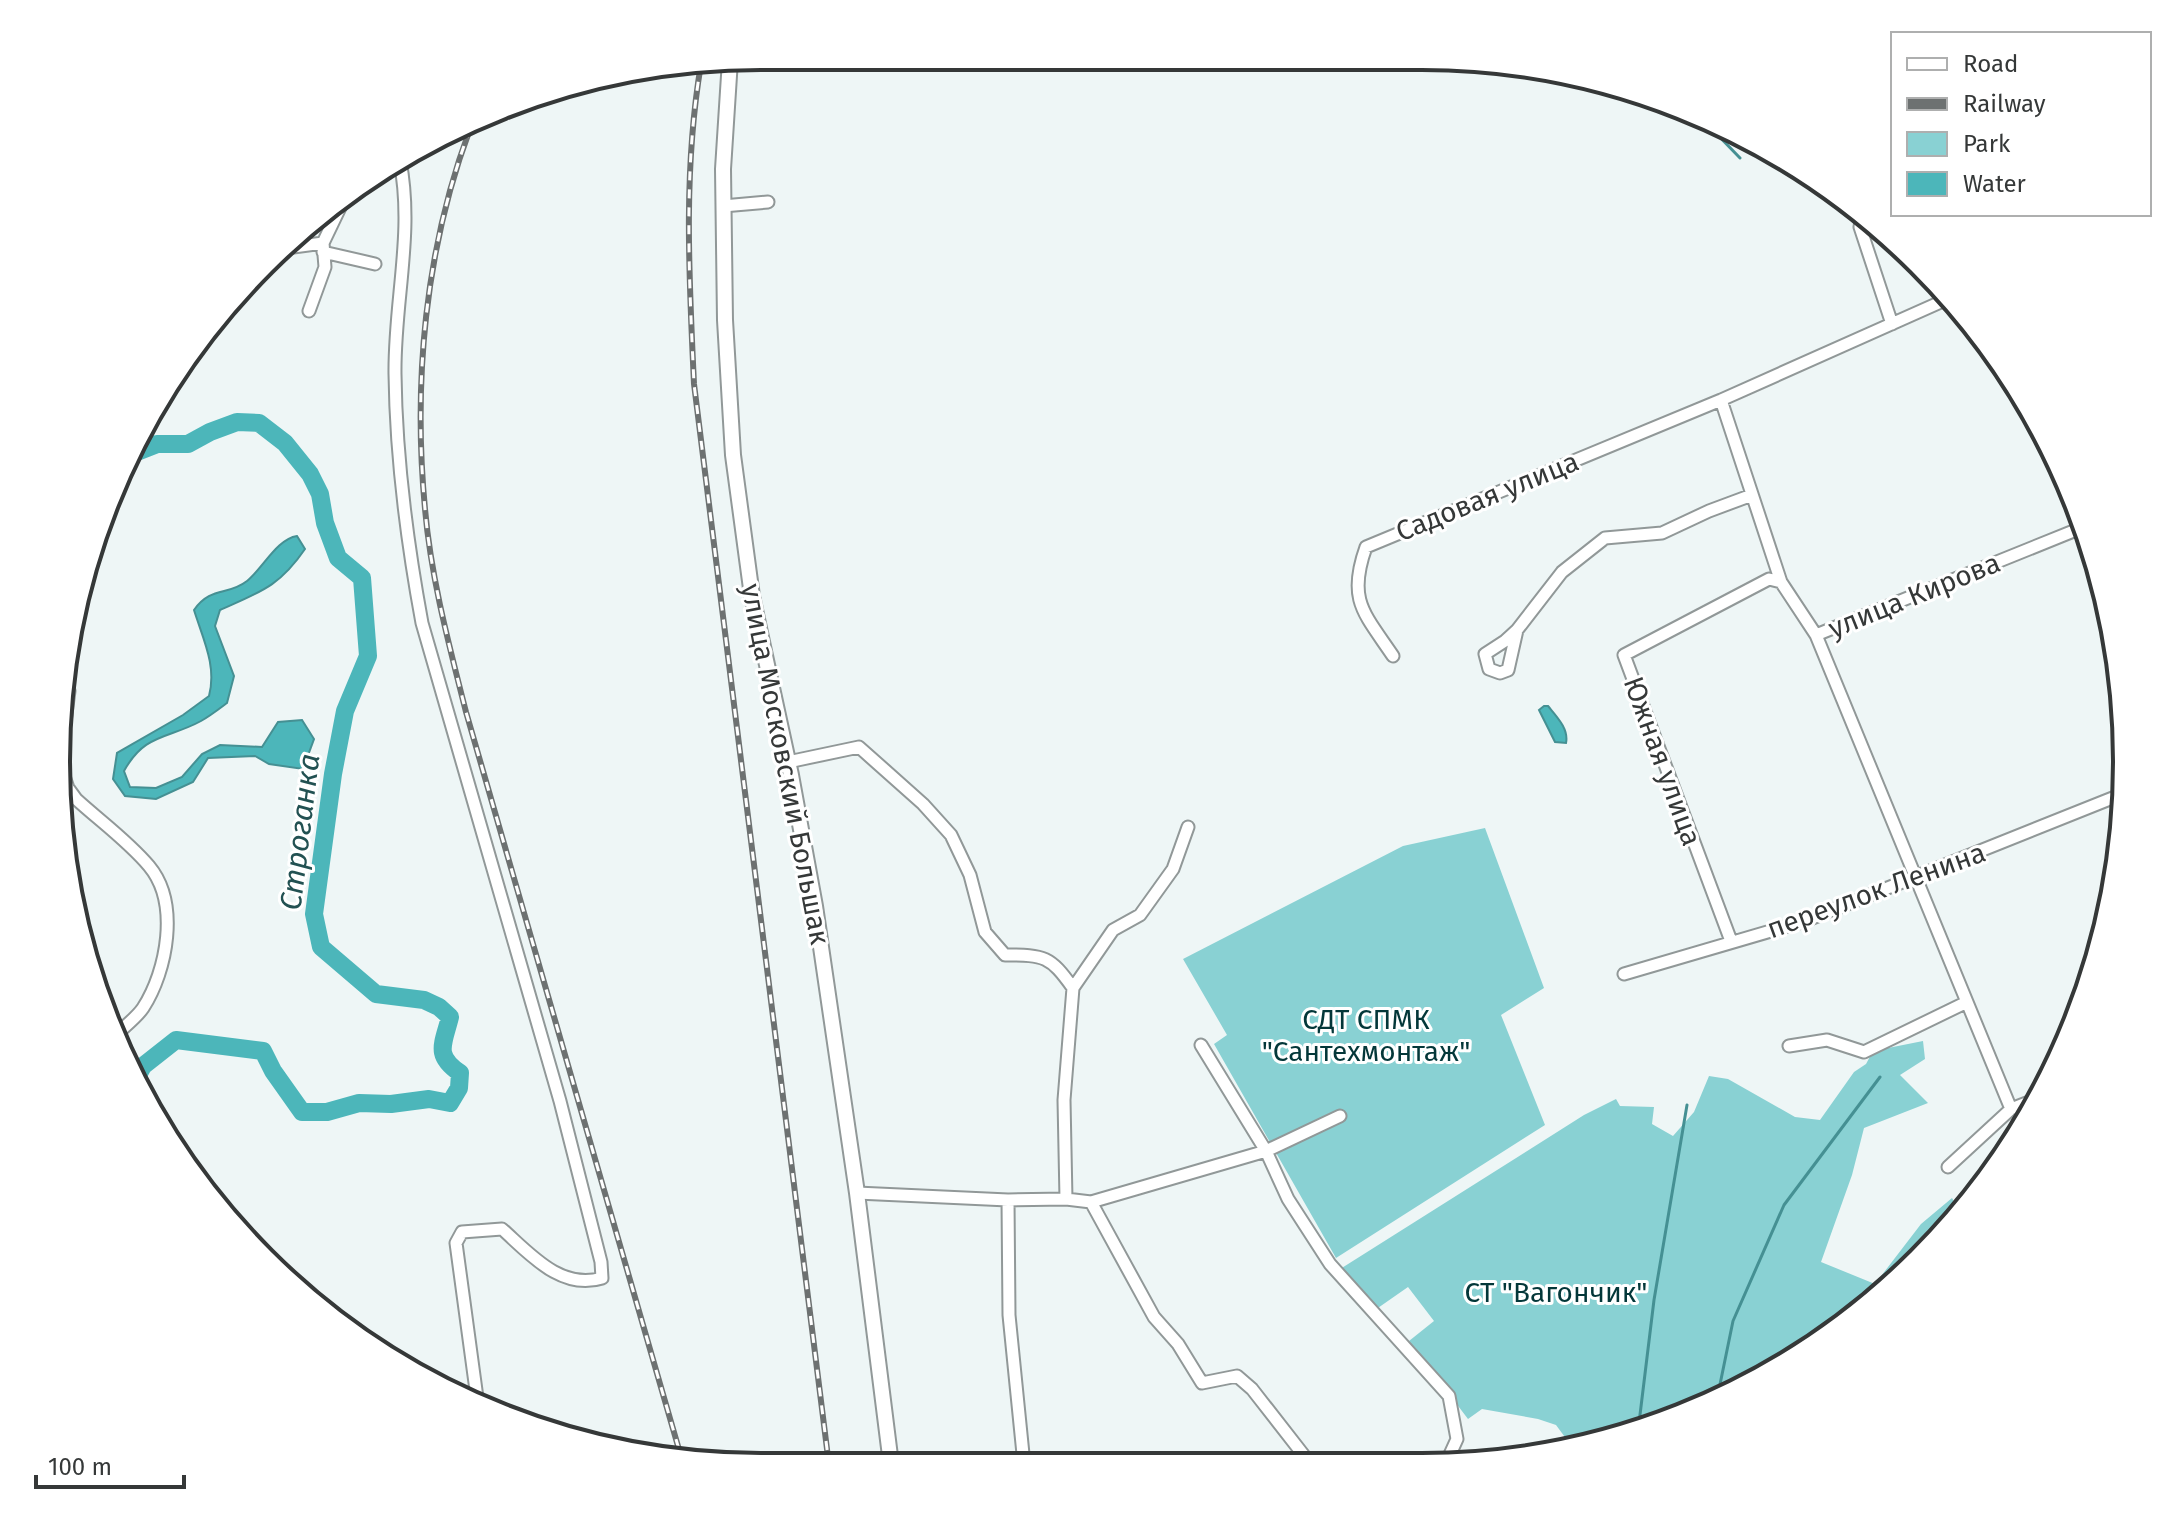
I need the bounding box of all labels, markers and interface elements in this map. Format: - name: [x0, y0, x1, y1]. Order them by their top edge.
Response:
- legend: [1891, 32, 2151, 216]
- text: Road: [1963, 50, 2018, 78]
- text: Railway: [1963, 90, 2046, 118]
- text: Park: [1963, 130, 2011, 158]
- text: Water: [1963, 170, 2027, 198]
- street label: Садовая улица: [1391, 445, 1583, 548]
- street label: улица Кирова: [1823, 546, 2005, 645]
- street label: улица Московский Большак: [734, 581, 837, 948]
- street label: Южная улица: [1617, 672, 1708, 850]
- water label: Строганка: [273, 752, 327, 912]
- street label: переулок Ленина: [1762, 836, 1990, 945]
- park label: СДТ СПМК "Сантехмонтаж": [1262, 1003, 1470, 1068]
- park label: СТ "Вагончик": [1465, 1276, 1647, 1309]
- scale bar: [36, 1439, 184, 1489]
- text: 100 m: [48, 1453, 112, 1481]

